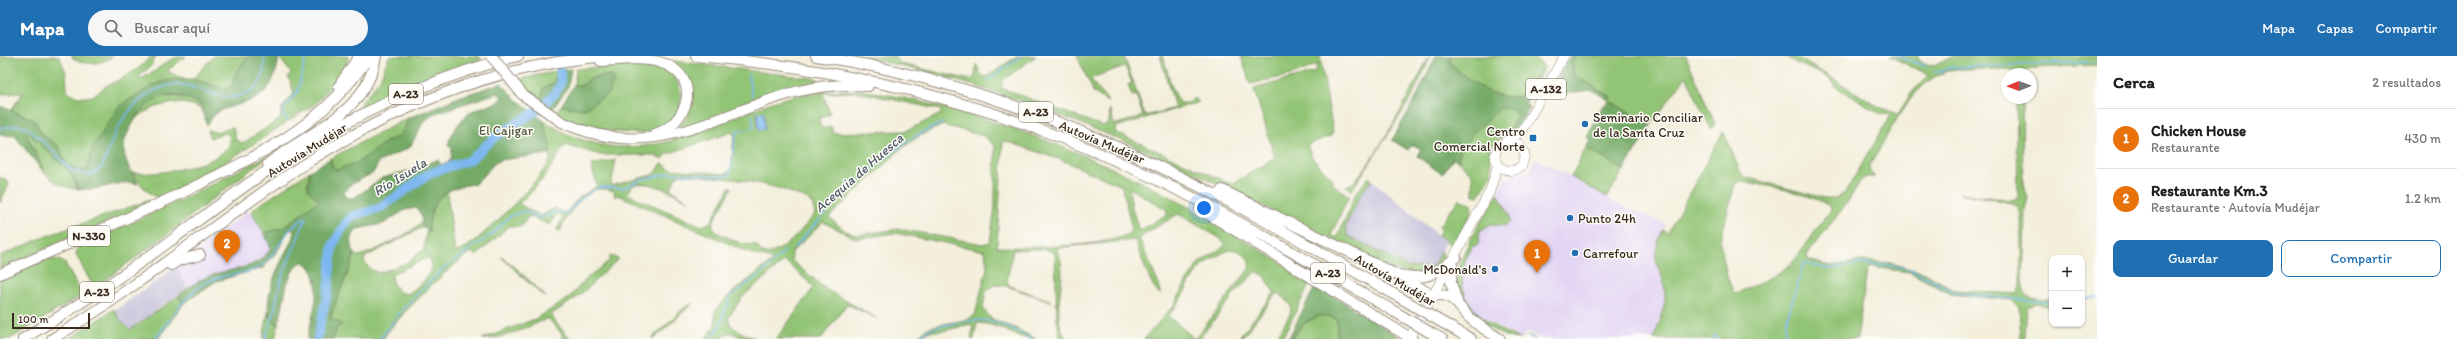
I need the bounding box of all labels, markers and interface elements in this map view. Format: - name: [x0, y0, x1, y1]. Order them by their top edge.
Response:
- search box: [88, 10, 368, 46]
- text: Mapa: [20, 17, 64, 40]
- icon: search: [102, 17, 124, 39]
- text: Buscar aquí: [134, 19, 210, 37]
- text: Mapa: [2262, 20, 2295, 37]
- text: Capas: [2317, 20, 2354, 37]
- text: Compartir: [2376, 20, 2437, 37]
- north arrow: [2001, 68, 2037, 104]
- text: Cerca: [2113, 72, 2155, 92]
- text: 2 resultados: [2372, 75, 2441, 90]
- road number: A-132: [1526, 79, 1566, 99]
- road number: A-23: [389, 84, 423, 104]
- road number: A-23: [1019, 102, 1053, 122]
- place label: Seminario Conciliar de la Santa Cruz: [1593, 110, 1704, 140]
- street label: Autovía Mudéjar: [1057, 117, 1147, 167]
- street label: Autovía Mudéjar: [264, 119, 350, 180]
- marker: Seminario Conciliar de la Santa Cruz: [1580, 119, 1590, 129]
- text: Chicken House: [2151, 122, 2246, 140]
- park label: El Cajigar: [479, 123, 534, 138]
- place label: Centro Comercial Norte: [1434, 124, 1525, 154]
- water label: Acequia de Huesca: [811, 129, 908, 216]
- text: 1: [2123, 131, 2129, 146]
- text: 430 m: [2404, 131, 2441, 146]
- marker: Centro Comercial Norte: [1528, 133, 1538, 143]
- text: Restaurante: [2151, 140, 2220, 155]
- water label: Río Isuela: [370, 154, 430, 200]
- text: Restaurante Km.3: [2151, 182, 2268, 200]
- text: 2: [2123, 191, 2129, 206]
- text: 1.2 km: [2405, 191, 2441, 206]
- your location: [1194, 198, 1214, 218]
- text: Restaurante · Autovía Mudéjar: [2151, 200, 2320, 215]
- place label: Punto 24h: [1578, 211, 1636, 226]
- marker: Punto 24h: [1565, 213, 1575, 223]
- road number: N-330: [68, 226, 110, 246]
- pin: 2: [214, 230, 240, 263]
- pin: 1: [1524, 240, 1550, 273]
- button: Guardar: [2113, 240, 2273, 277]
- button: Compartir: [2281, 240, 2441, 277]
- place label: Carrefour: [1583, 246, 1639, 261]
- marker: Carrefour: [1570, 248, 1580, 258]
- street label: Autovía Mudéjar: [1352, 251, 1438, 309]
- map controls: [2049, 255, 2085, 327]
- button: +: [2049, 255, 2085, 291]
- place label: McDonald's: [1423, 262, 1487, 277]
- road number: A-23: [1311, 263, 1345, 283]
- marker: McDonald's: [1490, 264, 1500, 274]
- road number: A-23: [80, 282, 114, 302]
- button: −: [2049, 291, 2085, 327]
- scale bar: [12, 311, 90, 330]
- text: 100 m: [18, 313, 48, 326]

